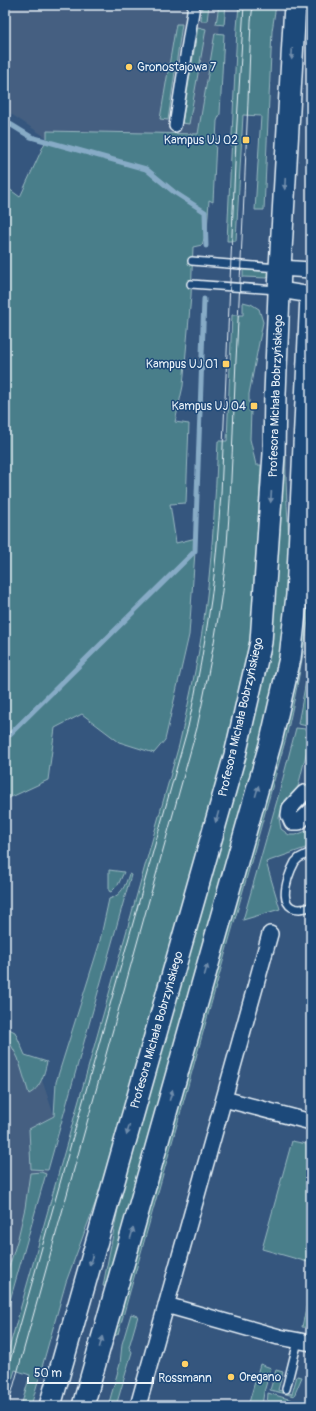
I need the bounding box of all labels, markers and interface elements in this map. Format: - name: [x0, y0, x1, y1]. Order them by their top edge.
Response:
- one-way arrow: [289, 48, 295, 61]
- place label: Gronostajowa 7: [137, 60, 217, 75]
- marker: Gronostajowa 7: [124, 62, 134, 72]
- place label: Kampus UJ 02: [164, 133, 238, 148]
- marker: Kampus UJ 02: [241, 135, 251, 145]
- one-way arrow: [282, 178, 289, 190]
- street label: Profesora Michała Bobrzyńskiego: [266, 314, 286, 478]
- place label: Kampus UJ 01: [146, 357, 218, 372]
- marker: Kampus UJ 01: [221, 359, 231, 369]
- place label: Kampus UJ 04: [171, 399, 246, 414]
- marker: Kampus UJ 04: [249, 401, 259, 411]
- one-way arrow: [268, 491, 275, 503]
- street label: Profesora Michała Bobrzyńskiego: [215, 635, 267, 798]
- one-way arrow: [254, 785, 260, 797]
- one-way arrow: [214, 811, 220, 823]
- street label: Profesora Michała Bobrzyńskiego: [127, 949, 187, 1110]
- one-way arrow: [203, 964, 209, 976]
- one-way arrow: [168, 1089, 174, 1101]
- one-way arrow: [125, 1125, 131, 1137]
- one-way arrow: [129, 1227, 135, 1240]
- one-way arrow: [88, 1255, 94, 1267]
- one-way arrow: [98, 1335, 104, 1347]
- scale bar: [28, 1359, 153, 1385]
- marker: Rossmann: [180, 1359, 190, 1369]
- text: 50 m: [34, 1366, 62, 1381]
- place label: Oregano: [239, 1370, 282, 1385]
- place label: Rossmann: [158, 1371, 212, 1386]
- marker: Oregano: [226, 1372, 236, 1382]

